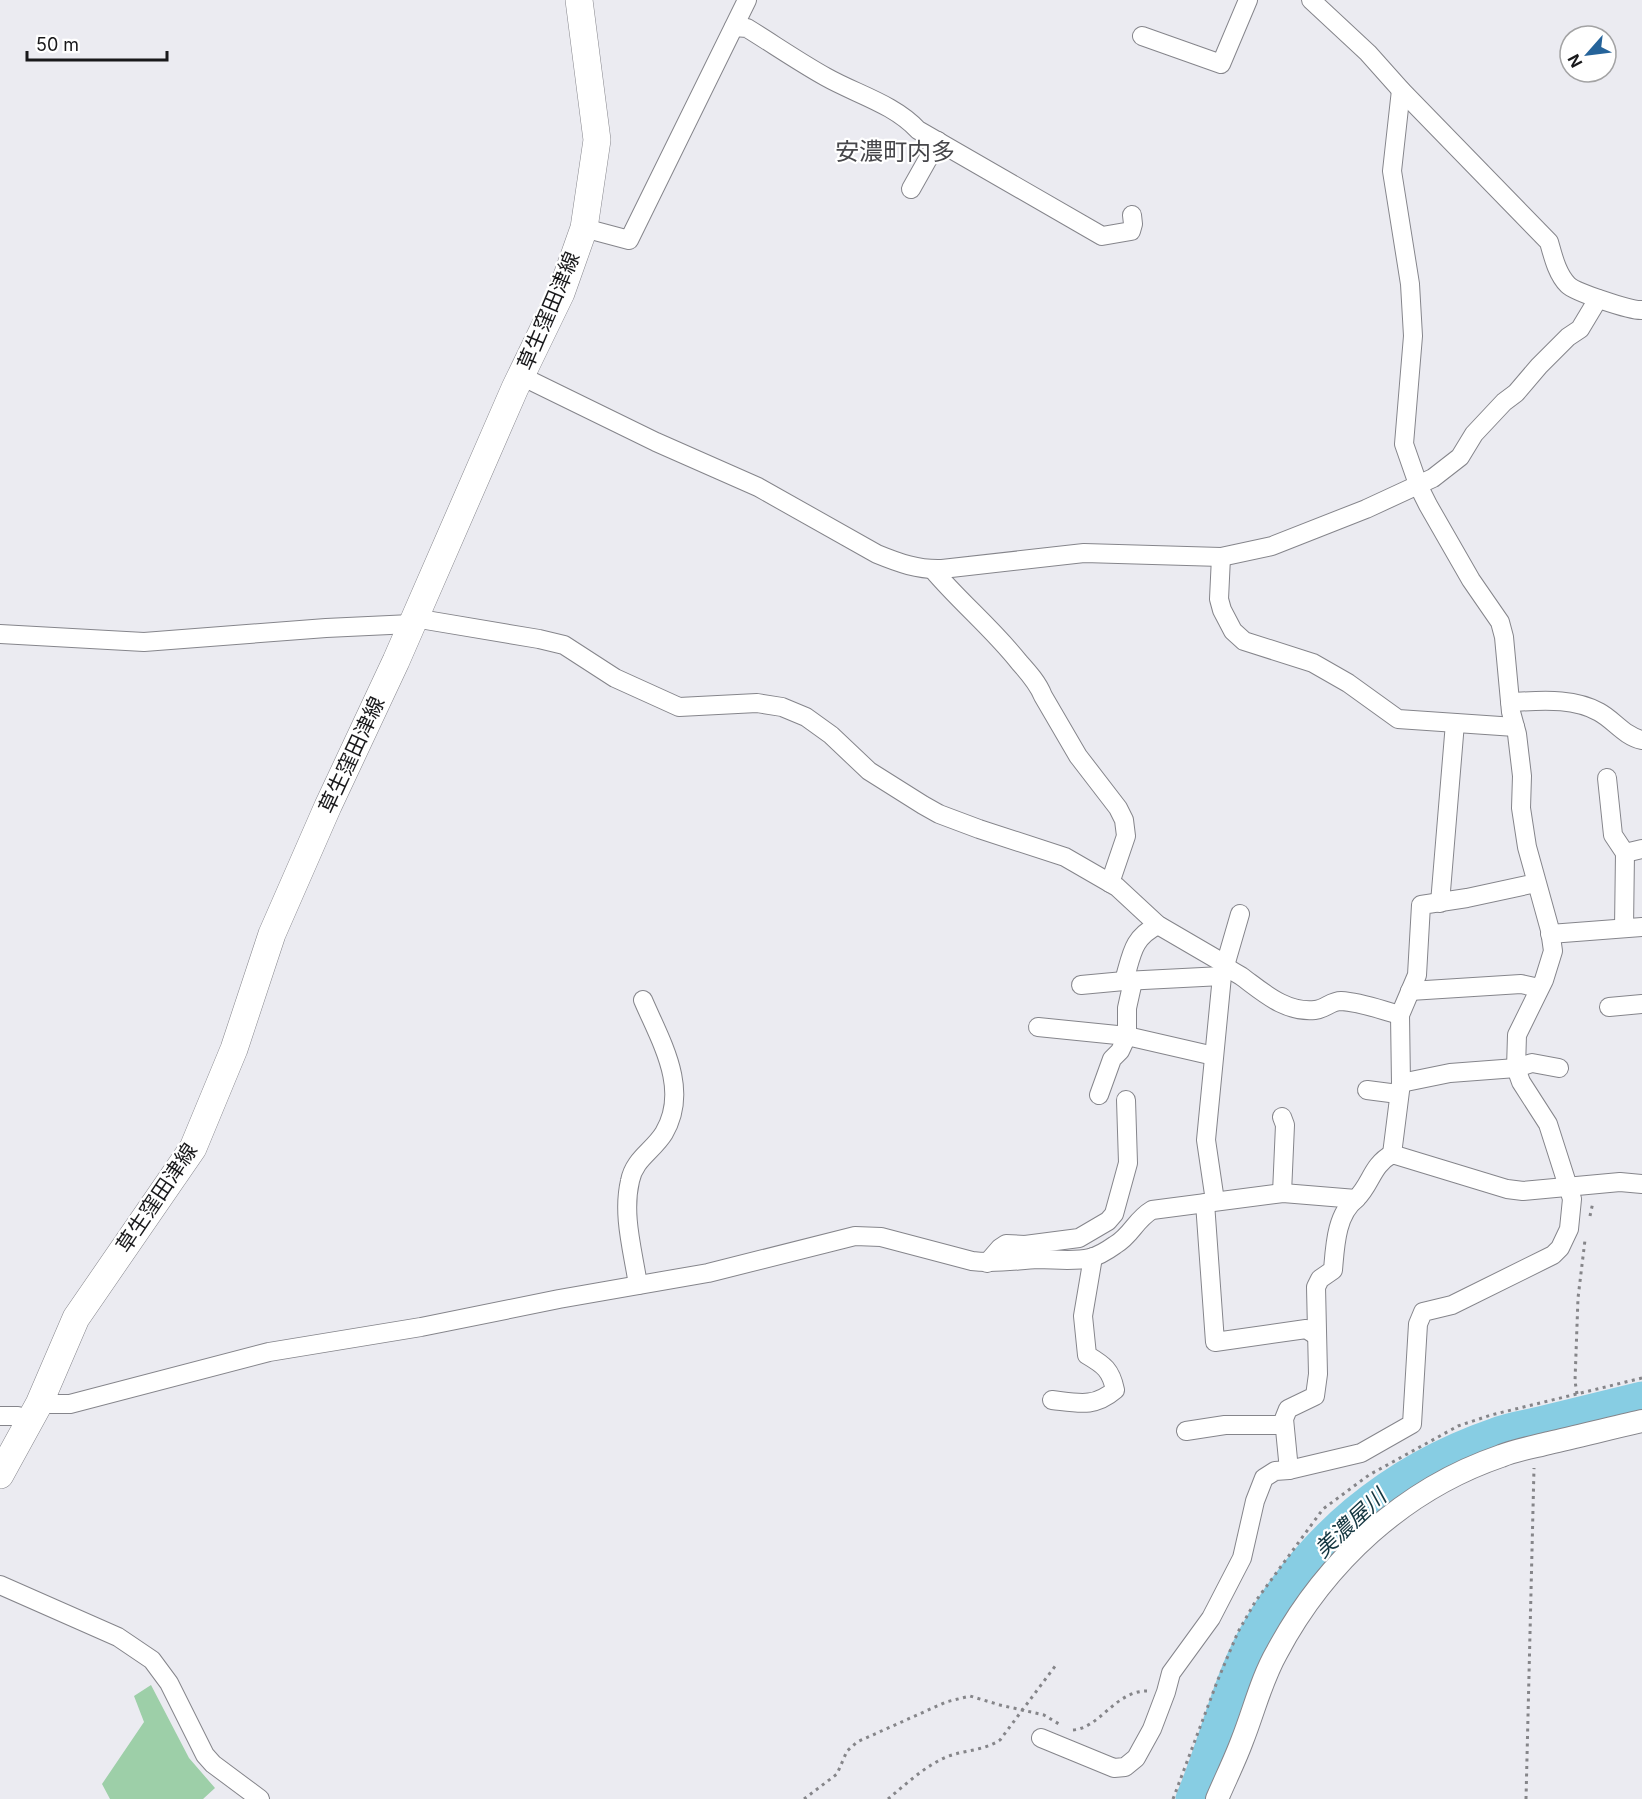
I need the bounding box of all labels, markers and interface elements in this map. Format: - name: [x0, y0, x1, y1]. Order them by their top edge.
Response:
- scale bar: [27, 24, 166, 62]
- north arrow: [1558, 24, 1618, 84]
- text: 50 m: [36, 34, 79, 55]
- text: N: [1563, 51, 1586, 71]
- district label: 安濃町内多: [835, 137, 955, 166]
- street label: 草生窪田津線: [512, 248, 585, 374]
- street label: 草生窪田津線: [314, 692, 390, 817]
- street label: 草生窪田津線: [111, 1139, 202, 1257]
- water label: 美濃屋川: [1309, 1482, 1393, 1563]

